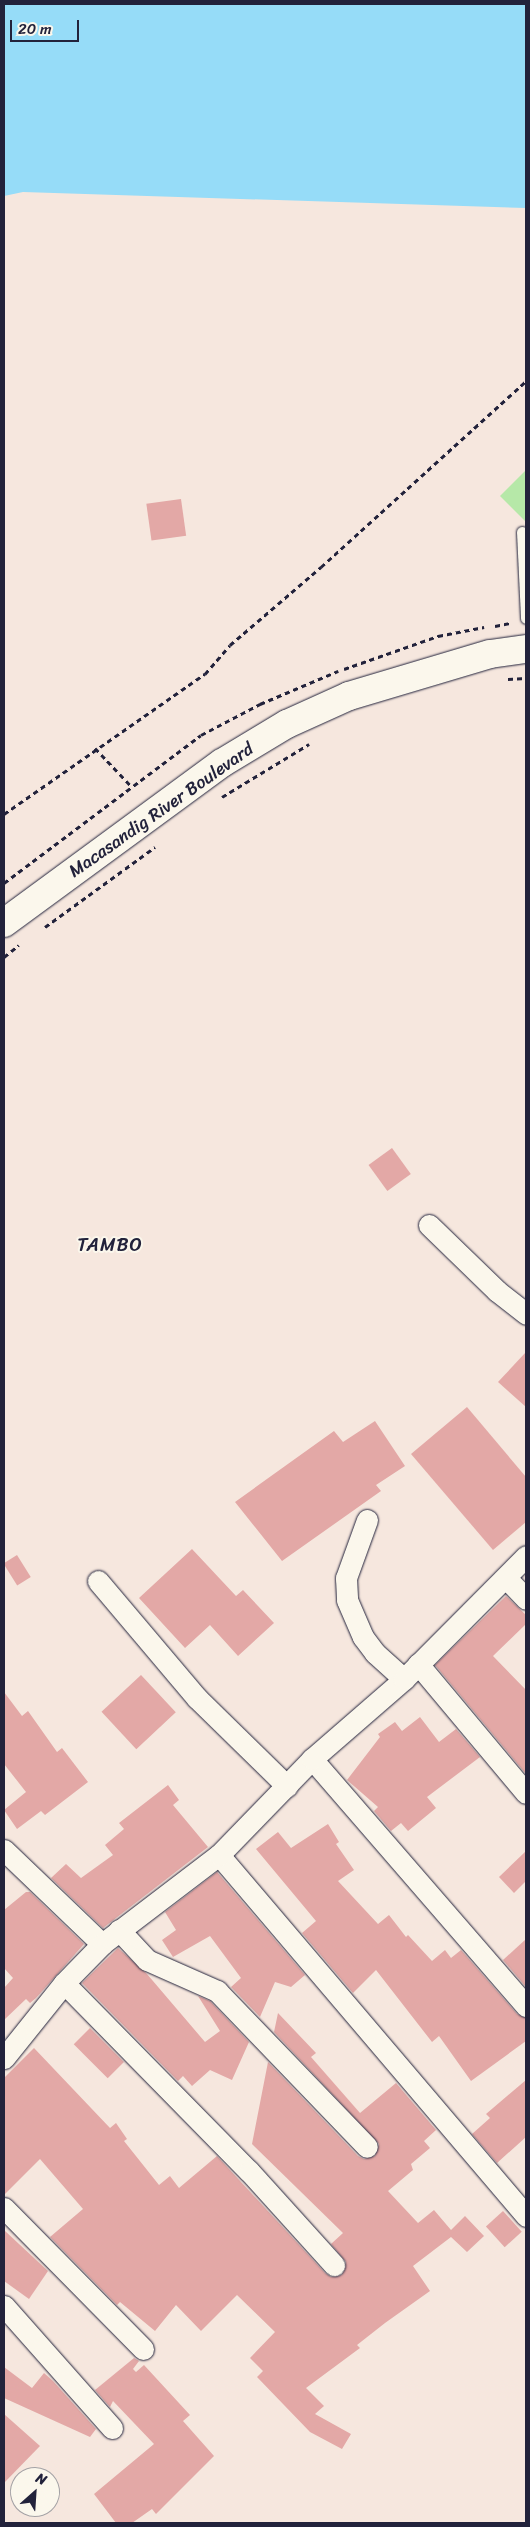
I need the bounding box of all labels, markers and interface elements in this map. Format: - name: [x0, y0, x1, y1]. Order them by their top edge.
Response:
- scale bar: [12, 10, 81, 42]
- text: 20 m: [18, 16, 52, 42]
- street label: Macasandig River Boulevard: [64, 738, 258, 882]
- district label: TAMBO: [76, 1234, 144, 1256]
- text: N: [32, 2466, 51, 2492]
- north arrow: [10, 2467, 60, 2517]

